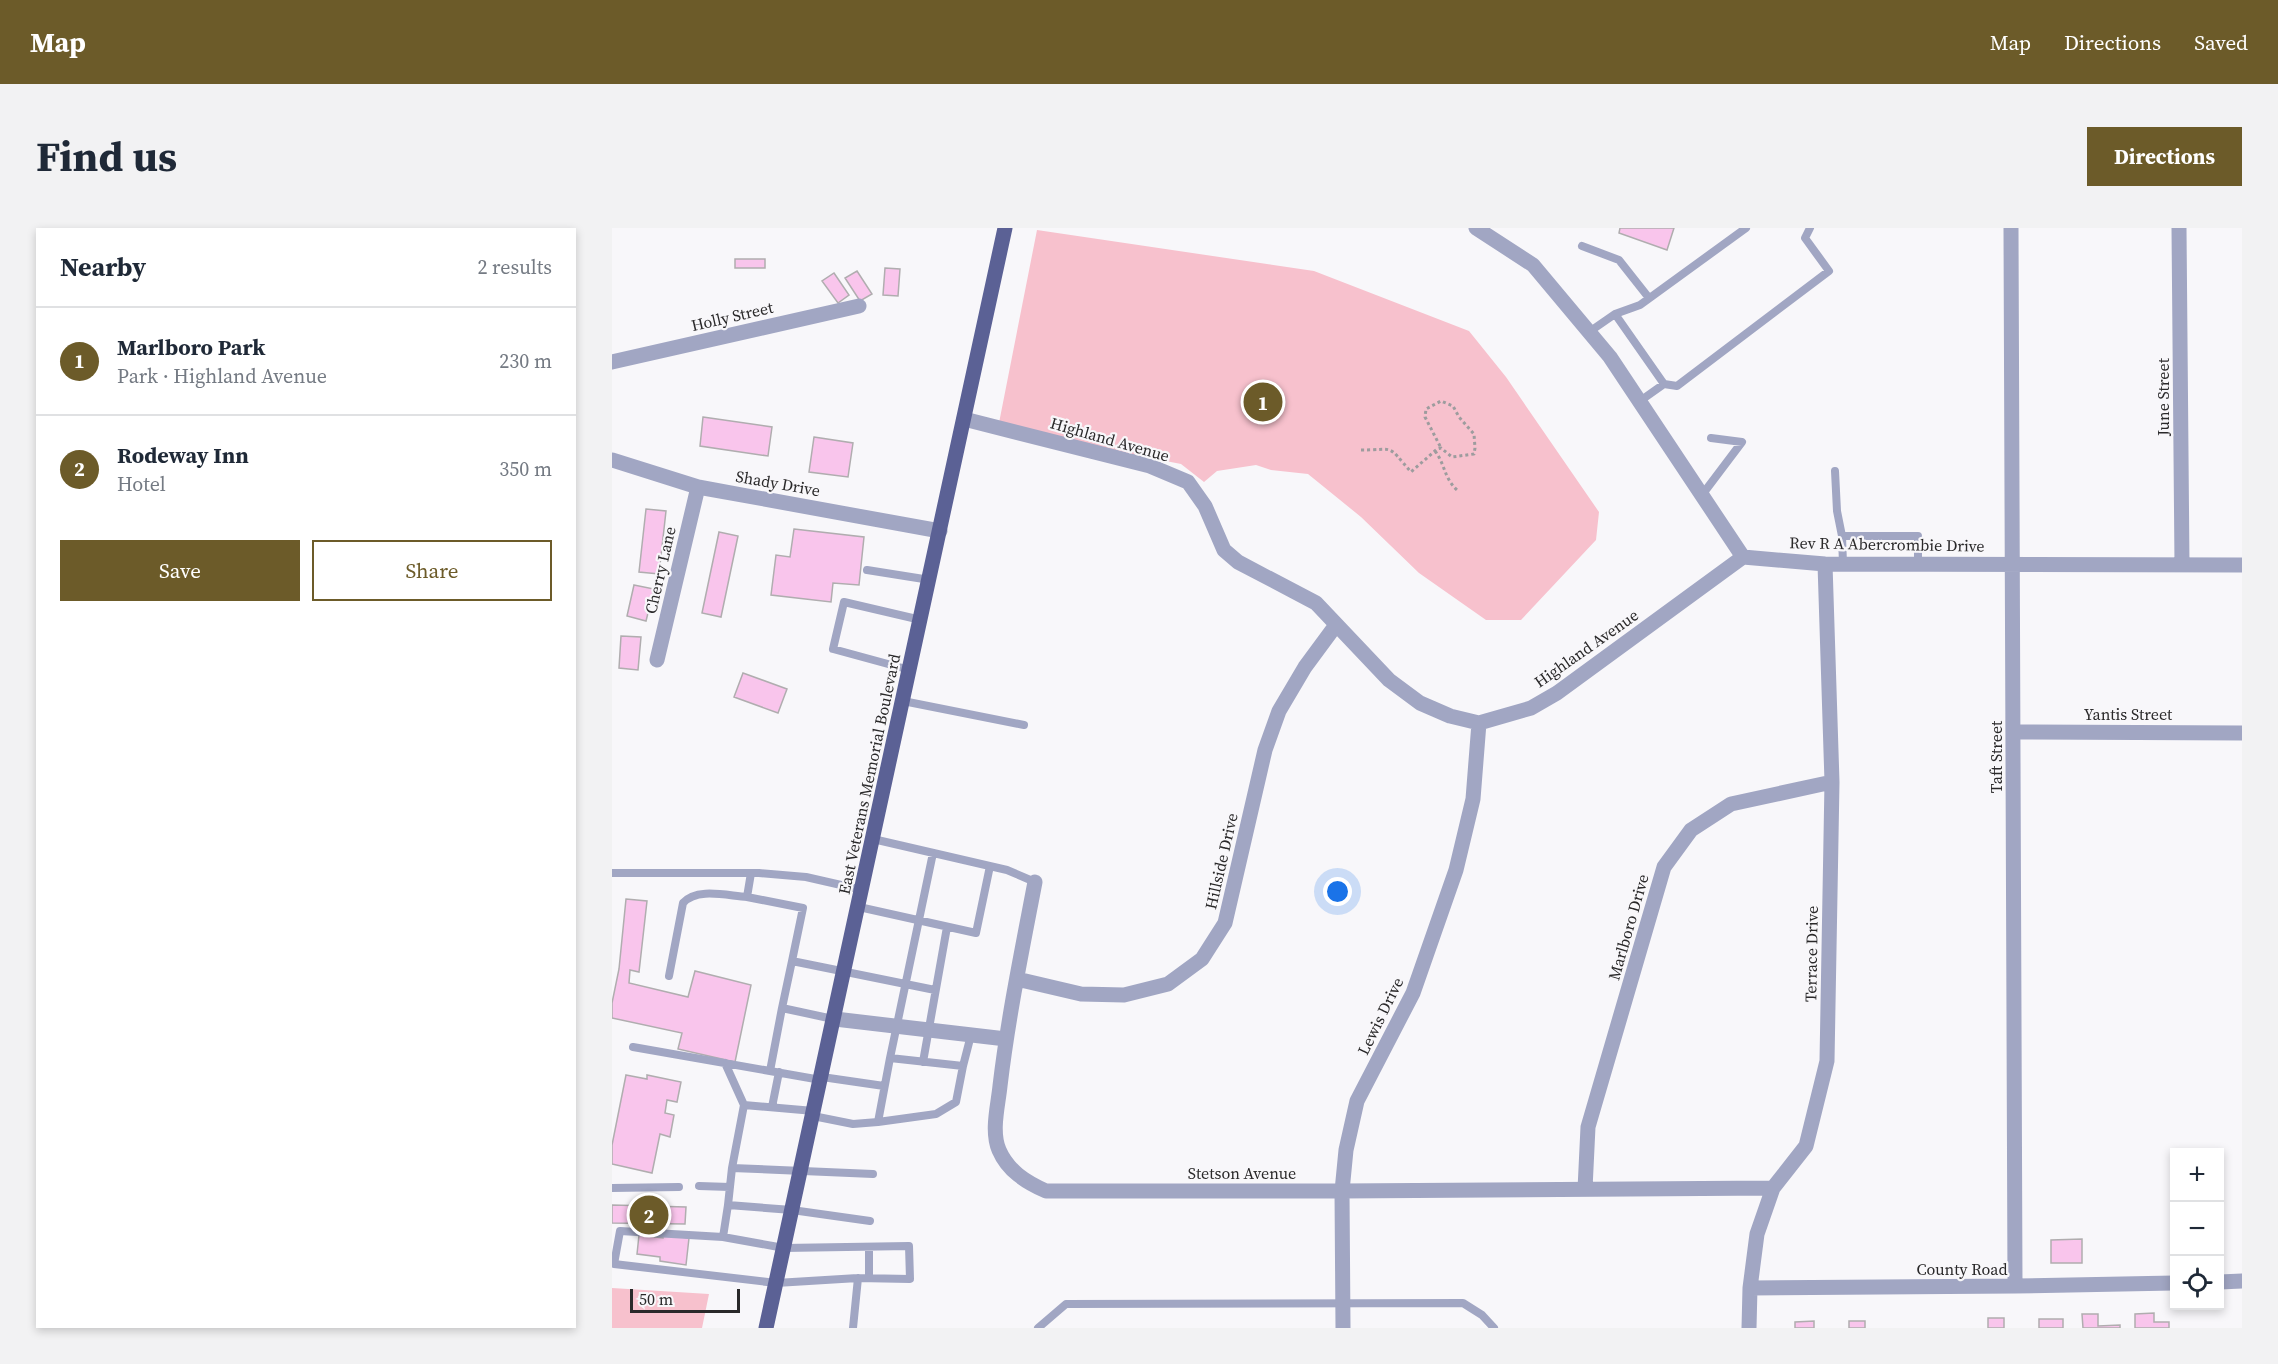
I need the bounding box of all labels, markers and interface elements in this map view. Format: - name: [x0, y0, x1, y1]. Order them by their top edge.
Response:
- text: Map: [30, 23, 86, 61]
- text: Map: [1990, 28, 2031, 57]
- text: Directions: [2064, 28, 2161, 57]
- text: Saved: [2194, 28, 2248, 57]
- text: Find us: [36, 127, 177, 185]
- button: Directions: [2087, 127, 2242, 186]
- text: Nearby: [60, 249, 146, 285]
- text: 2 results: [477, 253, 552, 281]
- street label: Holly Street: [689, 296, 776, 336]
- text: Marlboro Park: [117, 332, 265, 362]
- text: 1: [74, 347, 85, 375]
- text: 230 m: [499, 347, 552, 375]
- street label: June Street: [2152, 357, 2174, 437]
- text: Park · Highland Avenue: [117, 362, 327, 390]
- pin: 1: [1244, 380, 1282, 424]
- street label: Highland Avenue: [1048, 411, 1172, 467]
- text: Rodeway Inn: [117, 440, 249, 470]
- text: 2: [74, 455, 85, 483]
- text: 350 m: [499, 455, 552, 483]
- street label: Shady Drive: [734, 465, 822, 501]
- text: Hotel: [117, 470, 166, 498]
- street label: Cherry Lane: [639, 524, 681, 616]
- street label: Rev R A Abercrombie Drive: [1789, 531, 1985, 557]
- button: Save: [60, 540, 300, 601]
- button: Share: [312, 540, 552, 601]
- street label: Highland Avenue: [1529, 604, 1643, 692]
- street label: East Veterans Memorial Boulevard: [833, 652, 905, 896]
- street label: Yantis Street: [2084, 703, 2173, 725]
- street label: Taft Street: [1985, 720, 2007, 793]
- street label: Hillside Drive: [1199, 811, 1243, 911]
- street label: Marlboro Drive: [1602, 871, 1654, 983]
- your location: [1323, 877, 1352, 906]
- street label: Terrace Drive: [1799, 906, 1823, 1002]
- street label: Lewis Drive: [1352, 974, 1408, 1058]
- map controls: [2170, 1148, 2224, 1310]
- button: +: [2170, 1148, 2224, 1202]
- street label: Stetson Avenue: [1188, 1162, 1296, 1184]
- pin: 2: [630, 1192, 669, 1238]
- button: −: [2170, 1202, 2224, 1256]
- button: locate: [2170, 1256, 2224, 1310]
- street label: County Road: [1916, 1258, 2008, 1280]
- scale bar: [630, 1286, 740, 1314]
- text: 50 m: [639, 1288, 673, 1310]

